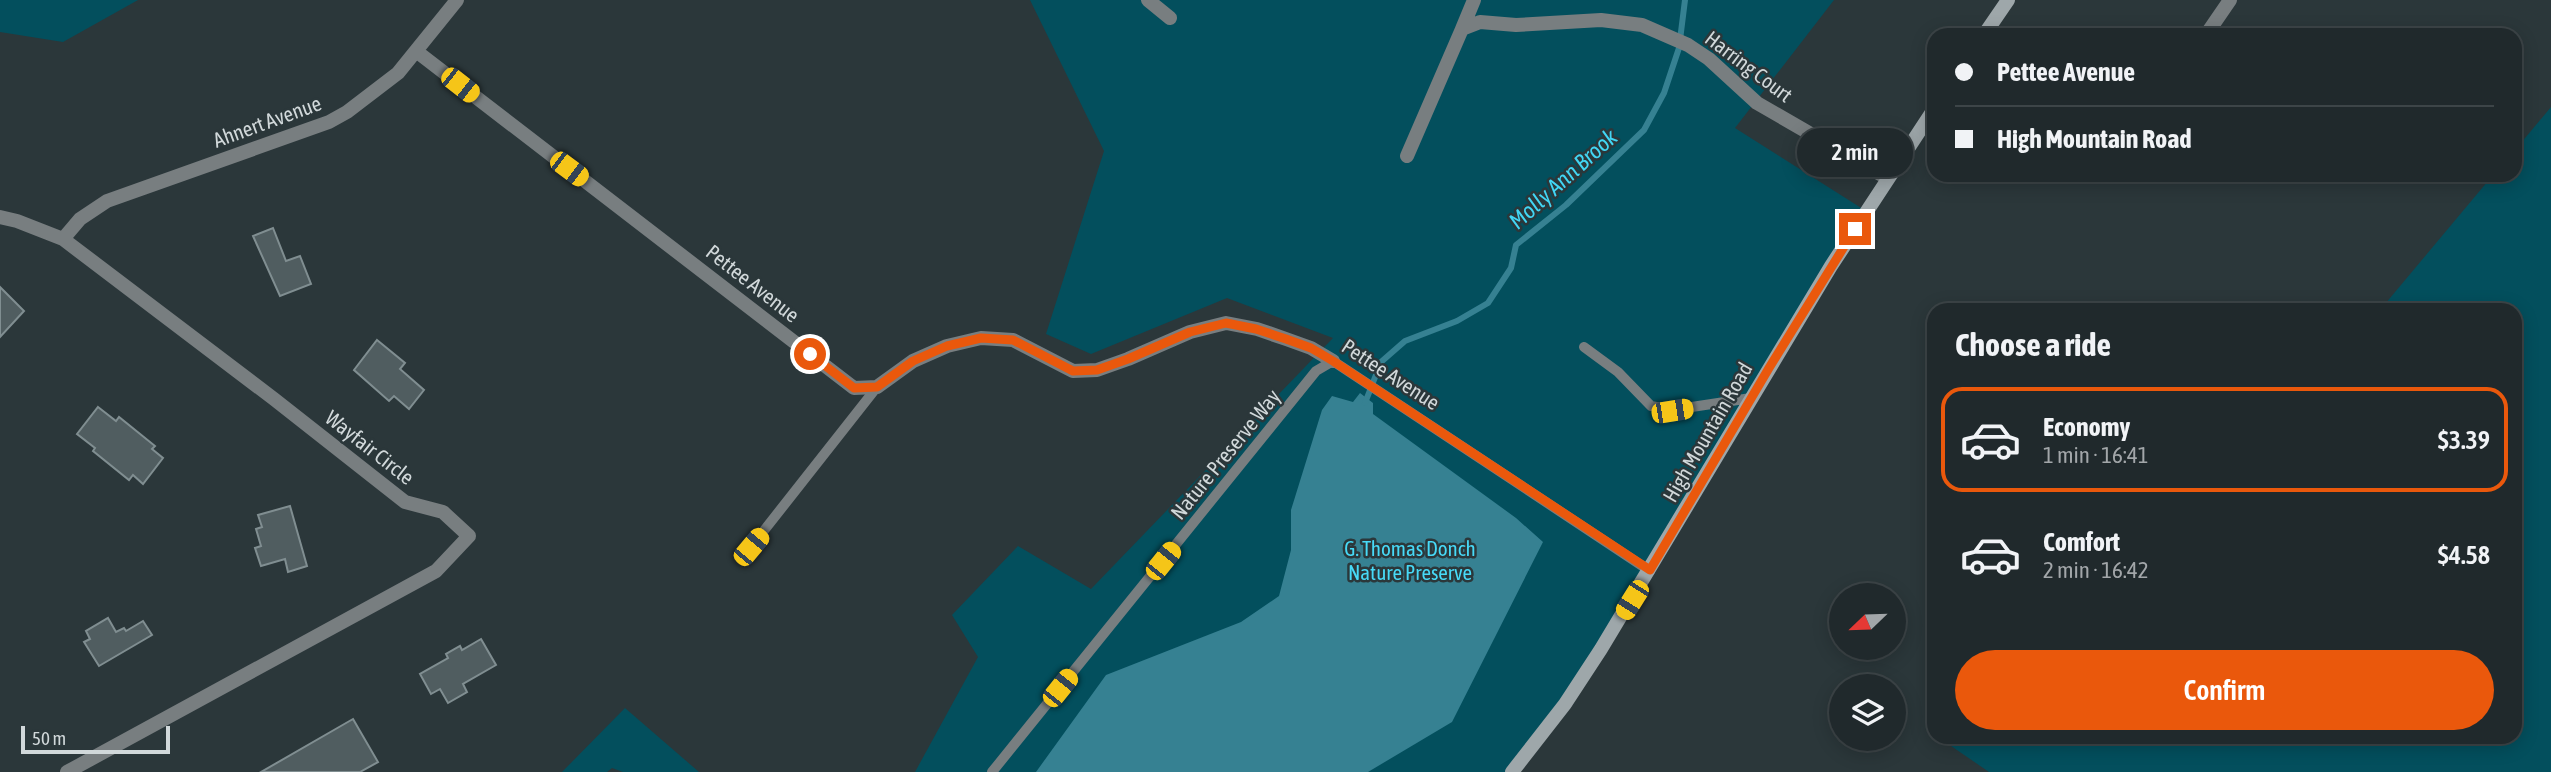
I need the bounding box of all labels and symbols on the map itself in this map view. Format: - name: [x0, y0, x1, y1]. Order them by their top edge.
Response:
- street label: Harring Court: [1701, 25, 1797, 107]
- car: [437, 64, 484, 106]
- street label: Ahnert Avenue: [210, 90, 324, 152]
- water label: Molly Ann Brook: [1504, 123, 1623, 234]
- callout: 2 min: [1797, 128, 1913, 176]
- car: [546, 148, 593, 190]
- route end: [1839, 213, 1871, 245]
- street label: Pettee Avenue: [702, 239, 804, 327]
- street label: Pettee Avenue: [1338, 334, 1444, 414]
- route start: [794, 338, 826, 370]
- street label: High Mountain Road: [1657, 358, 1757, 506]
- street label: Nature Preserve Way: [1165, 384, 1285, 524]
- car: [1650, 397, 1695, 425]
- street label: Wayfair Circle: [321, 405, 419, 489]
- car: [730, 524, 773, 570]
- park label: G. Thomas Donch Nature Preserve: [1344, 536, 1476, 584]
- car: [1142, 538, 1185, 584]
- car: [1612, 577, 1653, 623]
- north arrow: [1829, 583, 1906, 660]
- car: [1039, 665, 1082, 711]
- scale bar: [21, 723, 170, 755]

